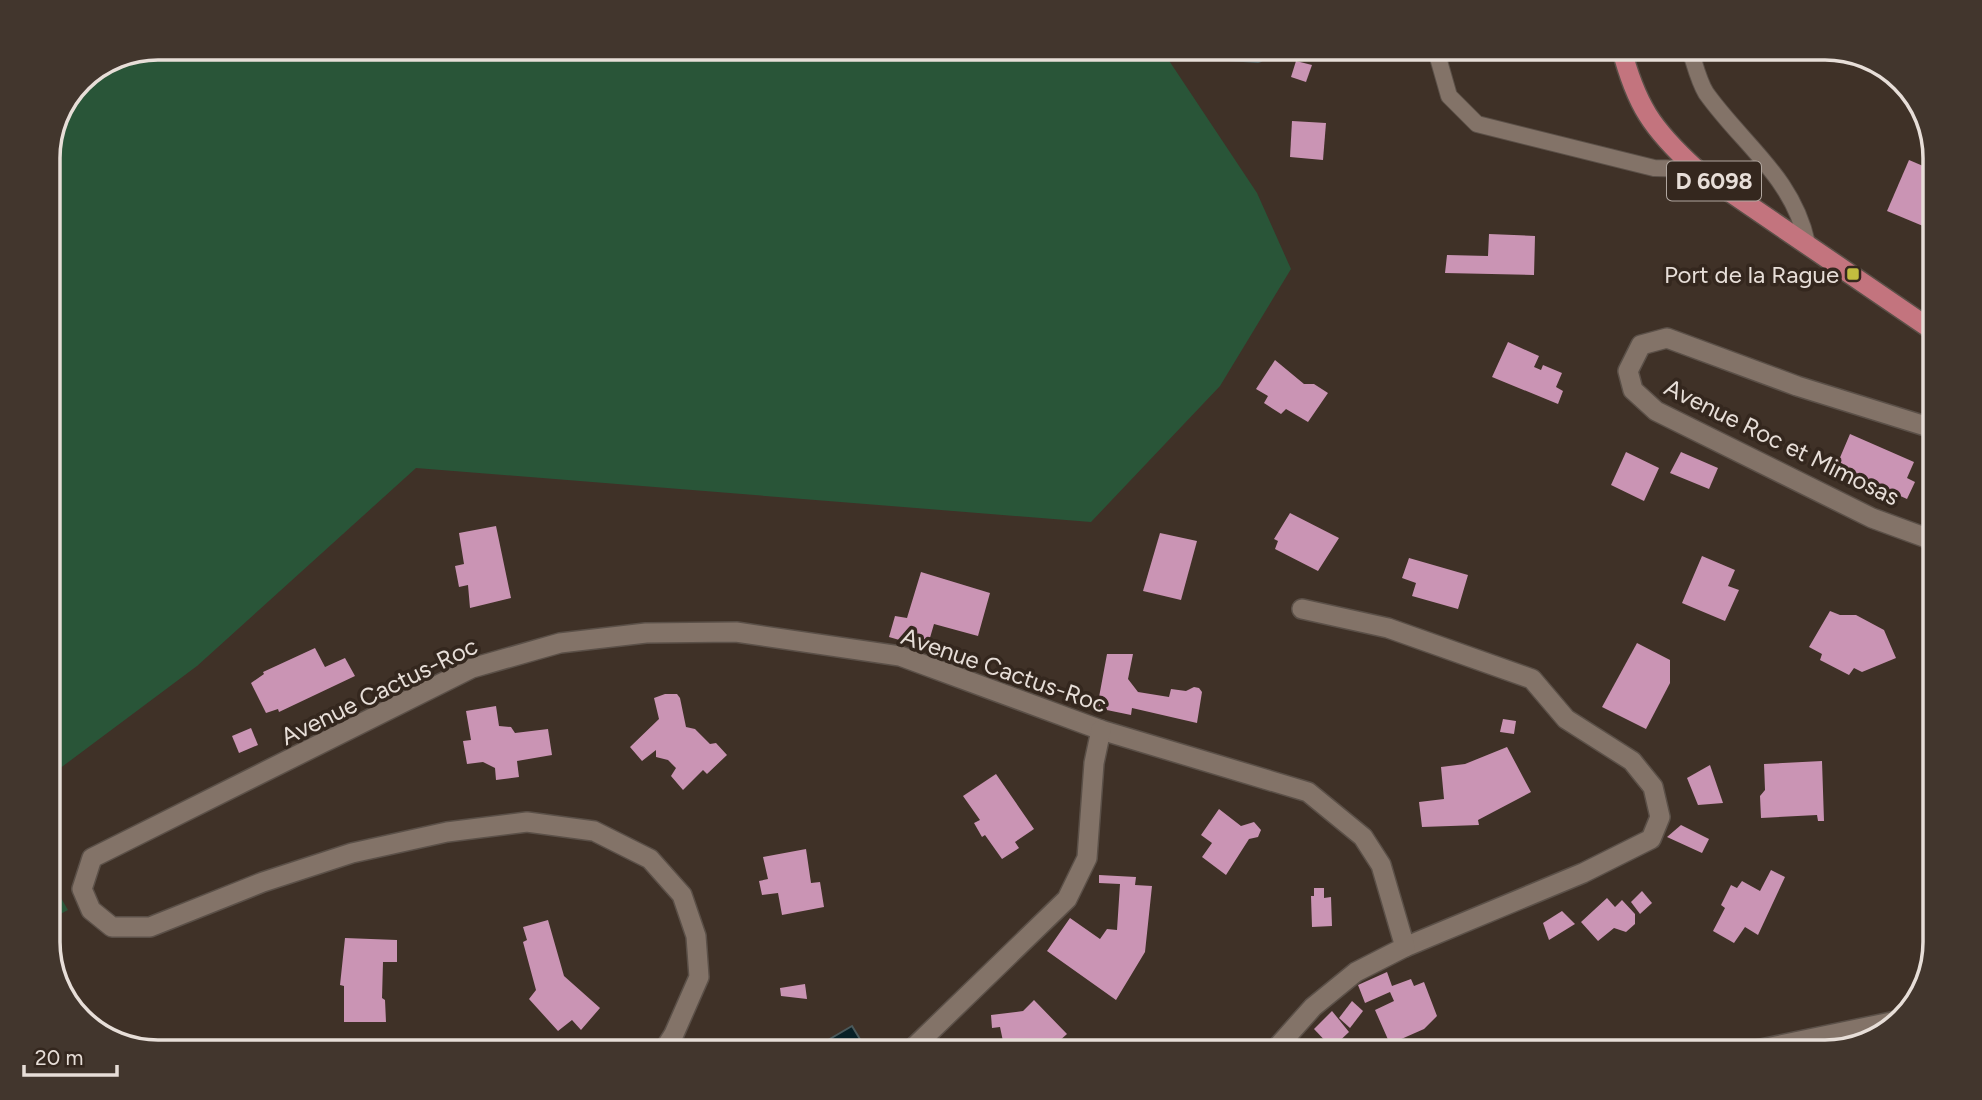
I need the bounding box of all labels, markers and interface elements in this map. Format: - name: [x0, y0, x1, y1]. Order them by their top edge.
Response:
- road number: D 6098: [1667, 162, 1761, 200]
- place label: Port de la Rague: [1664, 260, 1839, 289]
- marker: Port de la Rague: [1845, 266, 1861, 282]
- street label: Avenue Roc et Mimosas: [1660, 372, 1904, 512]
- street label: Avenue Cactus-Roc: [898, 621, 1110, 719]
- street label: Avenue Cactus-Roc: [276, 631, 482, 751]
- scale bar: [24, 1034, 117, 1078]
- text: 20 m: [35, 1045, 83, 1070]

